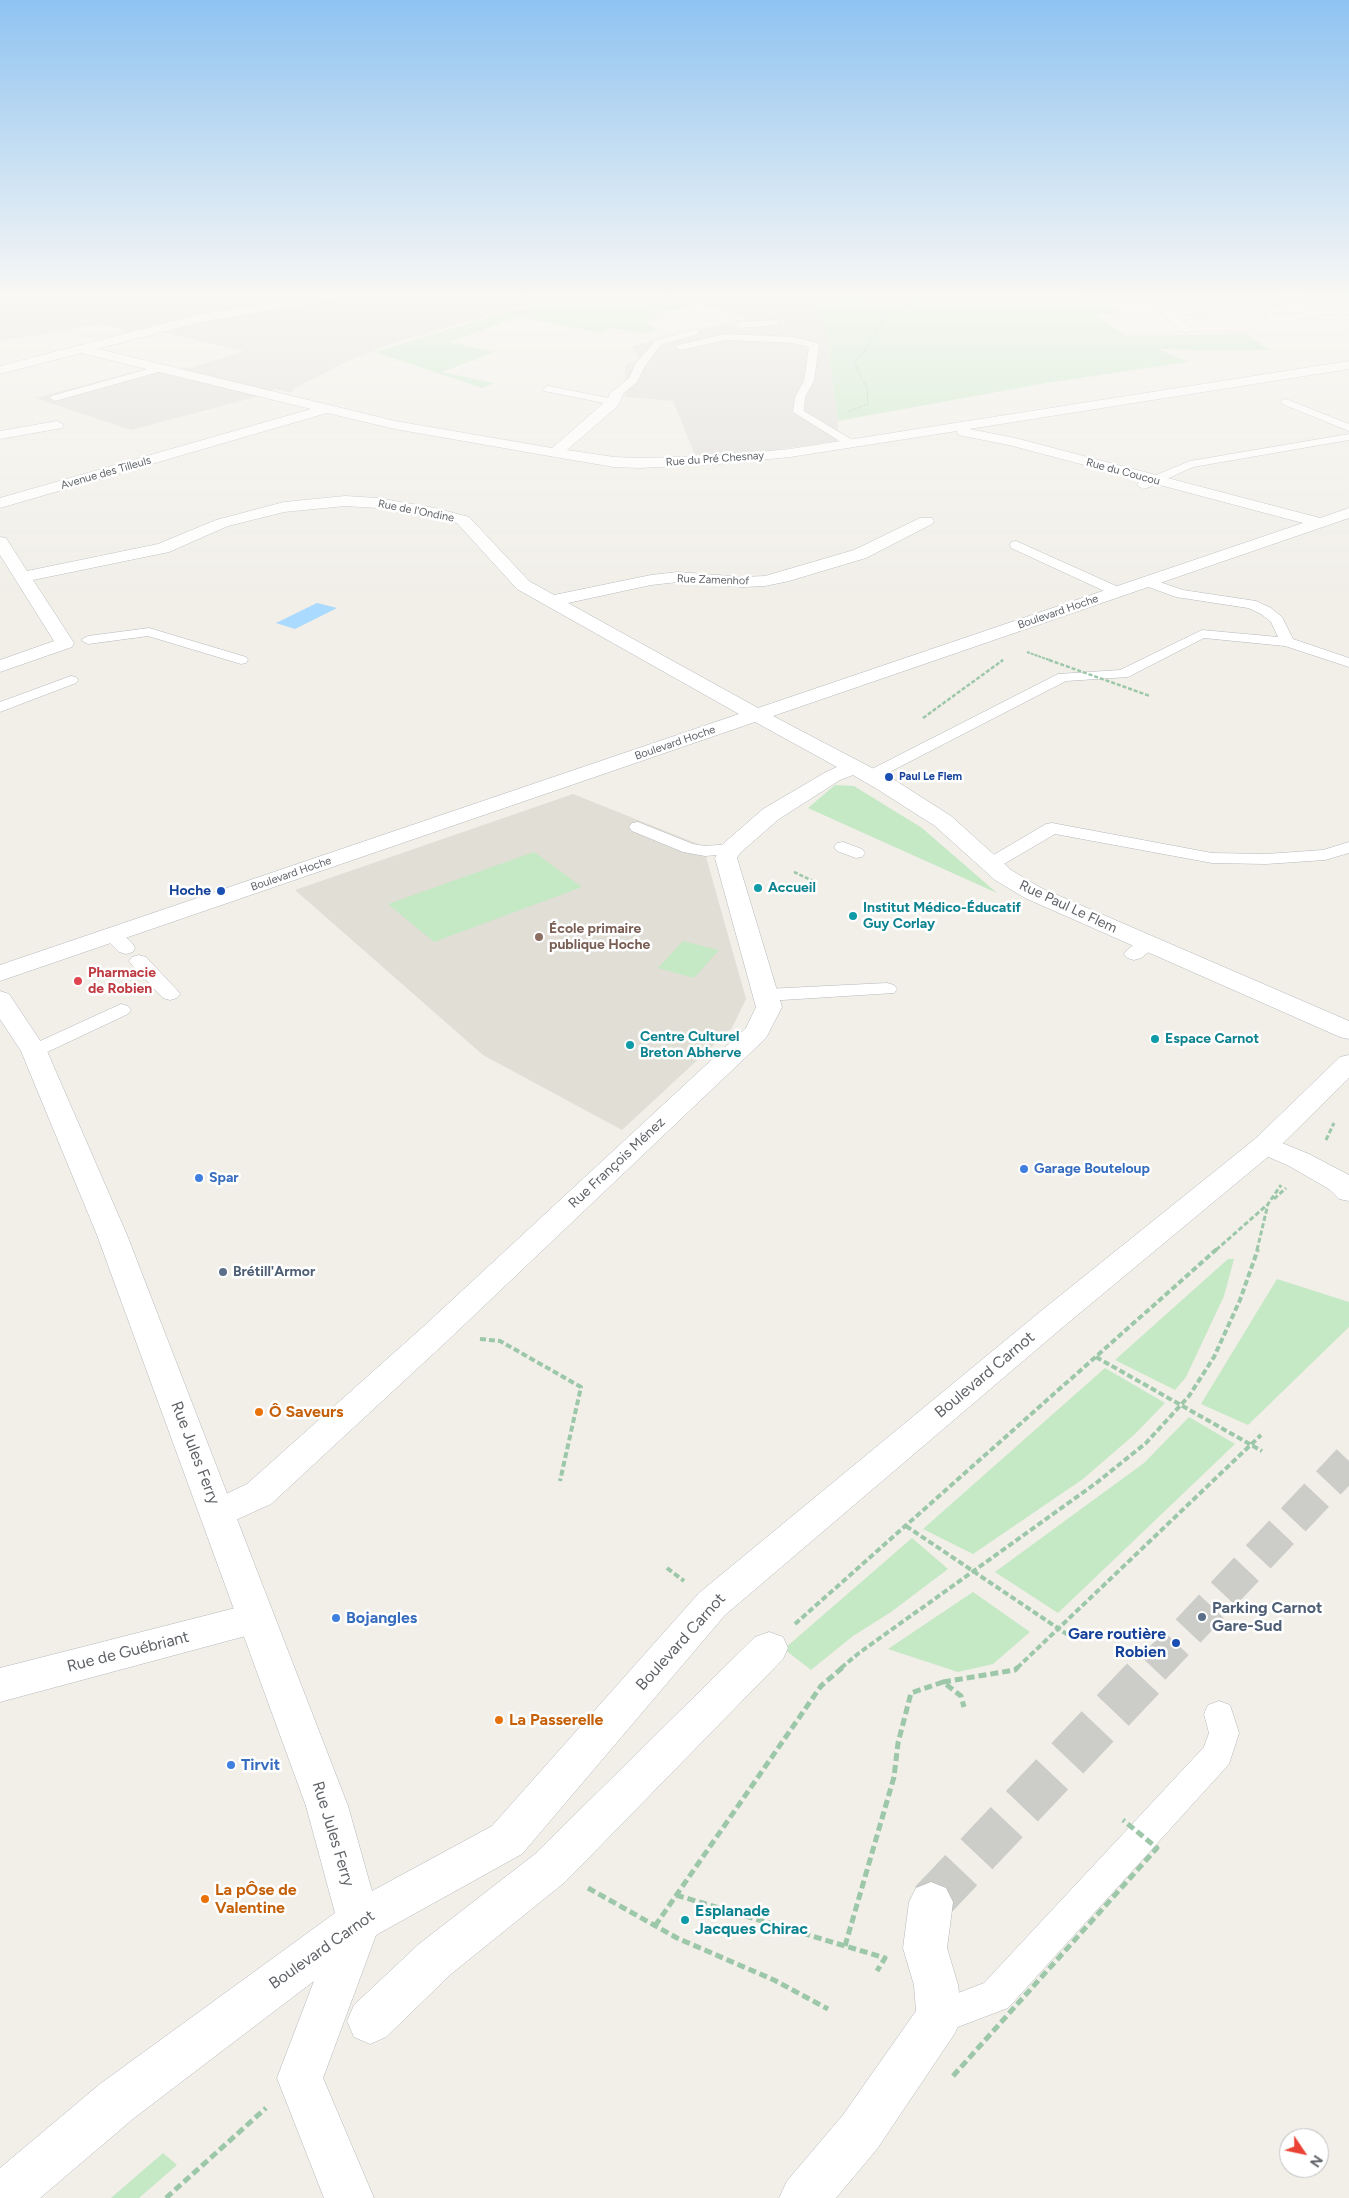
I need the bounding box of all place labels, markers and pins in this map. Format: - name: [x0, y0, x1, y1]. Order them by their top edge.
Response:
- place label: Paul Le Flem: [899, 770, 962, 784]
- marker: Paul Le Flem: [883, 771, 895, 783]
- place label: Accueil: [768, 880, 816, 896]
- marker: Accueil: [752, 882, 764, 894]
- place label: Hoche: [169, 883, 211, 899]
- marker: Hoche: [215, 885, 227, 897]
- place label: Institut Médico-Éducatif Guy Corlay: [863, 900, 1021, 932]
- marker: Institut Médico-Éducatif Guy Corlay: [847, 910, 859, 922]
- place label: École primaire publique Hoche: [549, 921, 650, 954]
- marker: École primaire publique Hoche: [533, 931, 545, 943]
- place label: Pharmacie de Robien: [88, 965, 156, 998]
- marker: Pharmacie de Robien: [72, 975, 84, 987]
- place label: Centre Culturel Breton Abherve: [640, 1029, 741, 1062]
- place label: Espace Carnot: [1165, 1031, 1259, 1047]
- marker: Espace Carnot: [1149, 1033, 1161, 1045]
- marker: Centre Culturel Breton Abherve: [624, 1039, 636, 1051]
- place label: Garage Bouteloup: [1034, 1161, 1150, 1177]
- marker: Garage Bouteloup: [1018, 1163, 1030, 1175]
- place label: Spar: [209, 1170, 239, 1186]
- marker: Spar: [193, 1172, 205, 1184]
- place label: Brétill'Armor: [233, 1264, 315, 1280]
- marker: Brétill'Armor: [217, 1266, 229, 1278]
- place label: Ô Saveurs: [269, 1402, 344, 1422]
- marker: Ô Saveurs: [253, 1406, 265, 1418]
- place label: Parking Carnot Gare-Sud: [1212, 1598, 1322, 1636]
- place label: Bojangles: [346, 1608, 417, 1628]
- marker: Parking Carnot Gare-Sud: [1196, 1611, 1208, 1623]
- marker: Bojangles: [330, 1612, 342, 1624]
- place label: Gare routière Robien: [1068, 1624, 1166, 1662]
- marker: Gare routière Robien: [1170, 1637, 1182, 1649]
- place label: La Passerelle: [509, 1710, 603, 1730]
- marker: La Passerelle: [493, 1714, 505, 1726]
- place label: Tirvit: [241, 1755, 280, 1775]
- marker: Tirvit: [225, 1759, 237, 1771]
- place label: La pÔse de Valentine: [215, 1880, 297, 1918]
- marker: La pÔse de Valentine: [199, 1893, 211, 1905]
- place label: Esplanade Jacques Chirac: [695, 1901, 808, 1939]
- marker: Esplanade Jacques Chirac: [679, 1914, 691, 1926]

